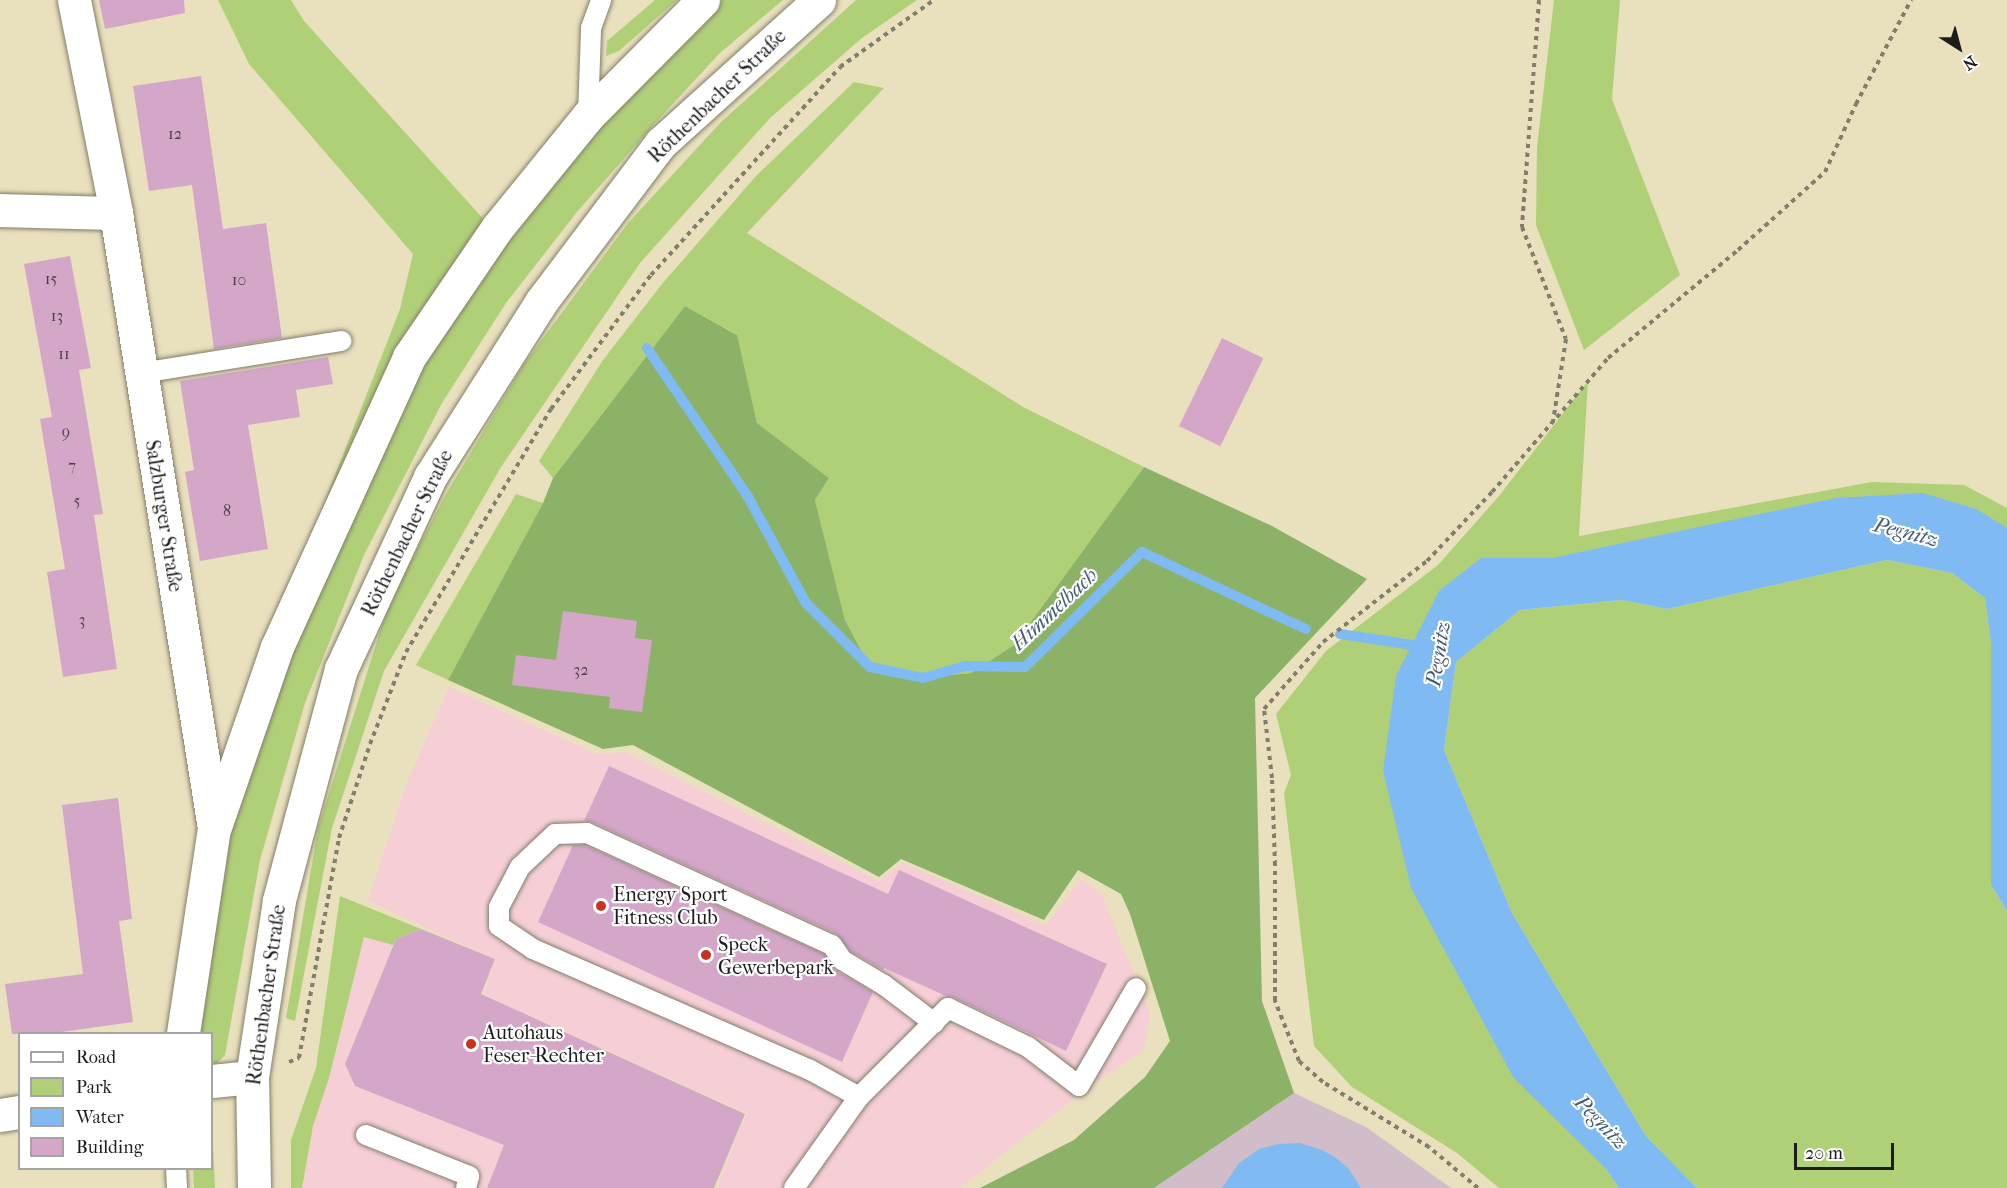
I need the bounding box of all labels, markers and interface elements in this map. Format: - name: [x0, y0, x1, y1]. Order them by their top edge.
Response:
- north arrow: [1929, 18, 1989, 78]
- street label: Röthenbacher Straße: [643, 24, 791, 168]
- text: N: [1959, 52, 1980, 74]
- house number: 12: [168, 124, 182, 144]
- house number: 15: [45, 269, 57, 289]
- house number: 10: [232, 270, 246, 290]
- house number: 13: [51, 306, 63, 326]
- house number: 11: [58, 344, 70, 364]
- house number: 9: [62, 422, 70, 442]
- street label: Salzburger Straße: [140, 438, 188, 594]
- street label: Röthenbacher Straße: [356, 446, 458, 620]
- house number: 7: [68, 456, 76, 476]
- house number: 5: [74, 491, 80, 511]
- house number: 8: [223, 501, 231, 521]
- water label: Pegnitz: [1871, 512, 1941, 552]
- water label: Himmelbach: [1006, 563, 1102, 655]
- house number: 3: [79, 610, 85, 630]
- water label: Pegnitz: [1420, 620, 1456, 688]
- house number: 32: [574, 660, 588, 680]
- place label: Energy Sport Fitness Club: [613, 882, 728, 929]
- marker: Energy Sport Fitness Club: [594, 899, 608, 913]
- street label: Röthenbacher Straße: [241, 903, 291, 1087]
- place label: Speck Gewerbepark: [718, 932, 834, 979]
- marker: Speck Gewerbepark: [699, 948, 713, 962]
- place label: Autohaus Feser-Rechter: [483, 1020, 604, 1067]
- legend: [18, 1032, 213, 1170]
- marker: Autohaus Feser-Rechter: [464, 1037, 478, 1051]
- text: Road: [76, 1047, 116, 1068]
- text: Park: [76, 1077, 112, 1098]
- water label: Pegnitz: [1569, 1090, 1633, 1154]
- text: Water: [76, 1107, 124, 1128]
- scale bar: [1797, 1131, 1898, 1169]
- text: Building: [76, 1137, 143, 1158]
- text: 20 m: [1805, 1143, 1843, 1164]

